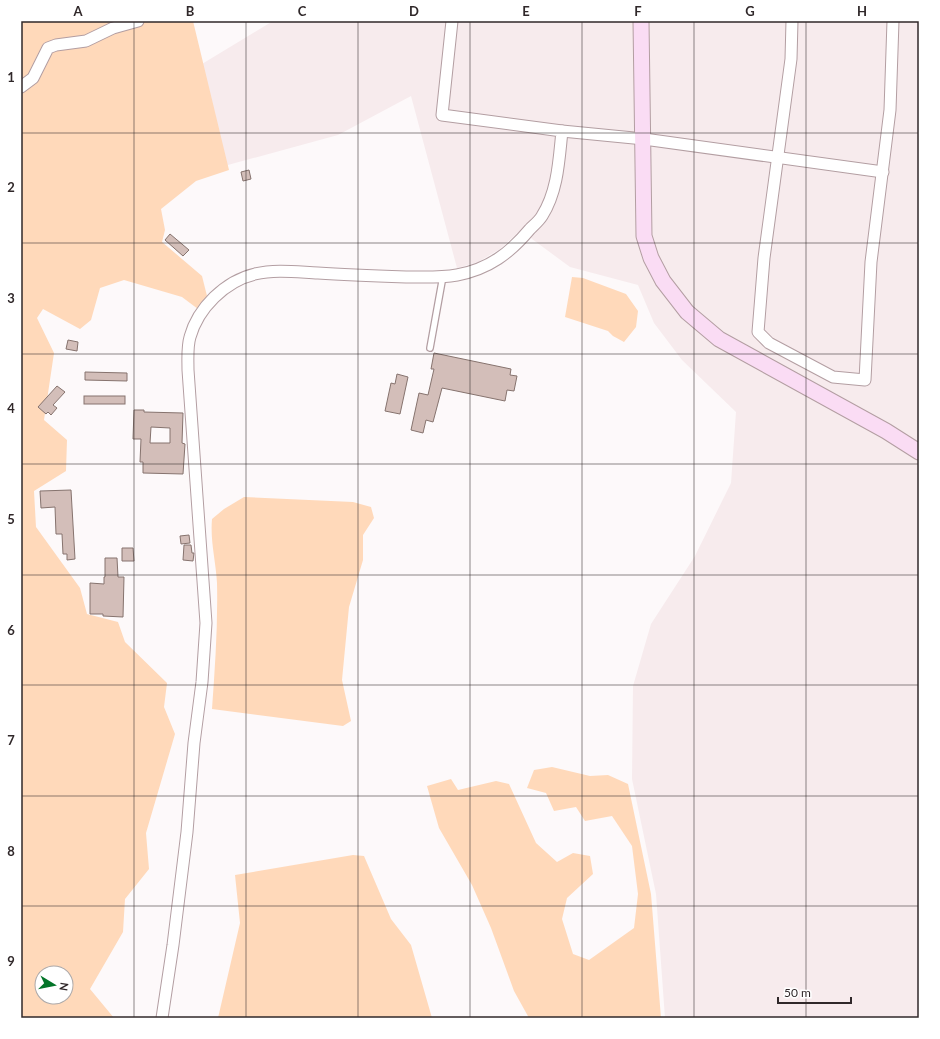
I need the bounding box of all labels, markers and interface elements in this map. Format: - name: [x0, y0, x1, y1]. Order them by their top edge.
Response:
- text: A: [72, 3, 83, 19]
- text: B: [186, 3, 195, 19]
- text: C: [298, 3, 307, 19]
- text: D: [409, 3, 419, 19]
- text: E: [522, 3, 530, 19]
- text: F: [634, 3, 642, 19]
- text: G: [745, 3, 755, 19]
- text: H: [857, 3, 867, 19]
- text: 1: [7, 69, 15, 85]
- text: 2: [7, 179, 15, 195]
- text: 3: [7, 290, 15, 306]
- text: 4: [7, 400, 15, 416]
- text: 5: [7, 511, 15, 527]
- text: 6: [7, 622, 15, 638]
- text: 7: [7, 732, 15, 748]
- text: 8: [7, 843, 15, 859]
- text: 9: [7, 953, 15, 969]
- north arrow: [34, 965, 74, 1005]
- scale bar: [778, 979, 851, 1005]
- text: N: [57, 982, 71, 992]
- text: 50 m: [784, 985, 811, 1000]

